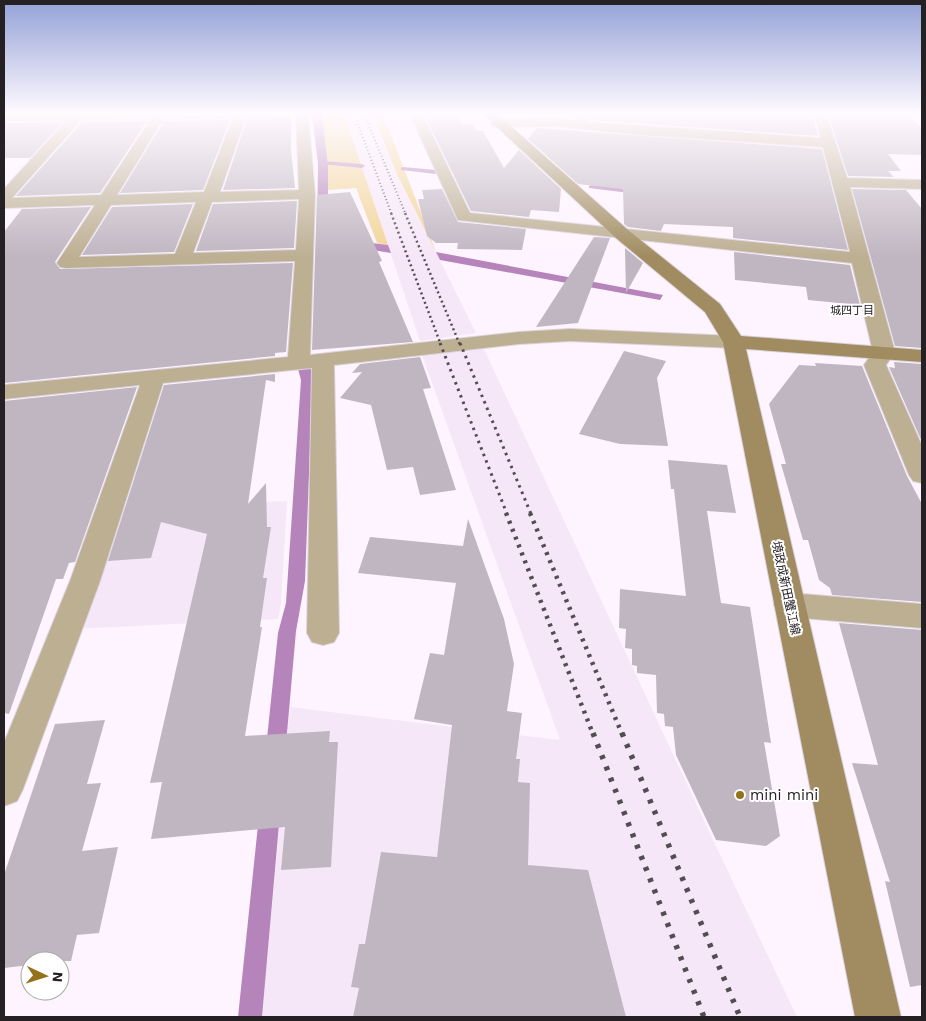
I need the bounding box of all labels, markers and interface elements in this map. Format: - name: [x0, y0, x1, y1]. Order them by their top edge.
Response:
- district label: 城四丁目: [830, 304, 874, 317]
- street label: 境政成新田蟹江線: [769, 540, 803, 636]
- place label: mini mini: [750, 786, 818, 804]
- marker: mini mini: [734, 789, 746, 801]
- north arrow: [20, 951, 70, 1001]
- text: N: [50, 971, 66, 983]

